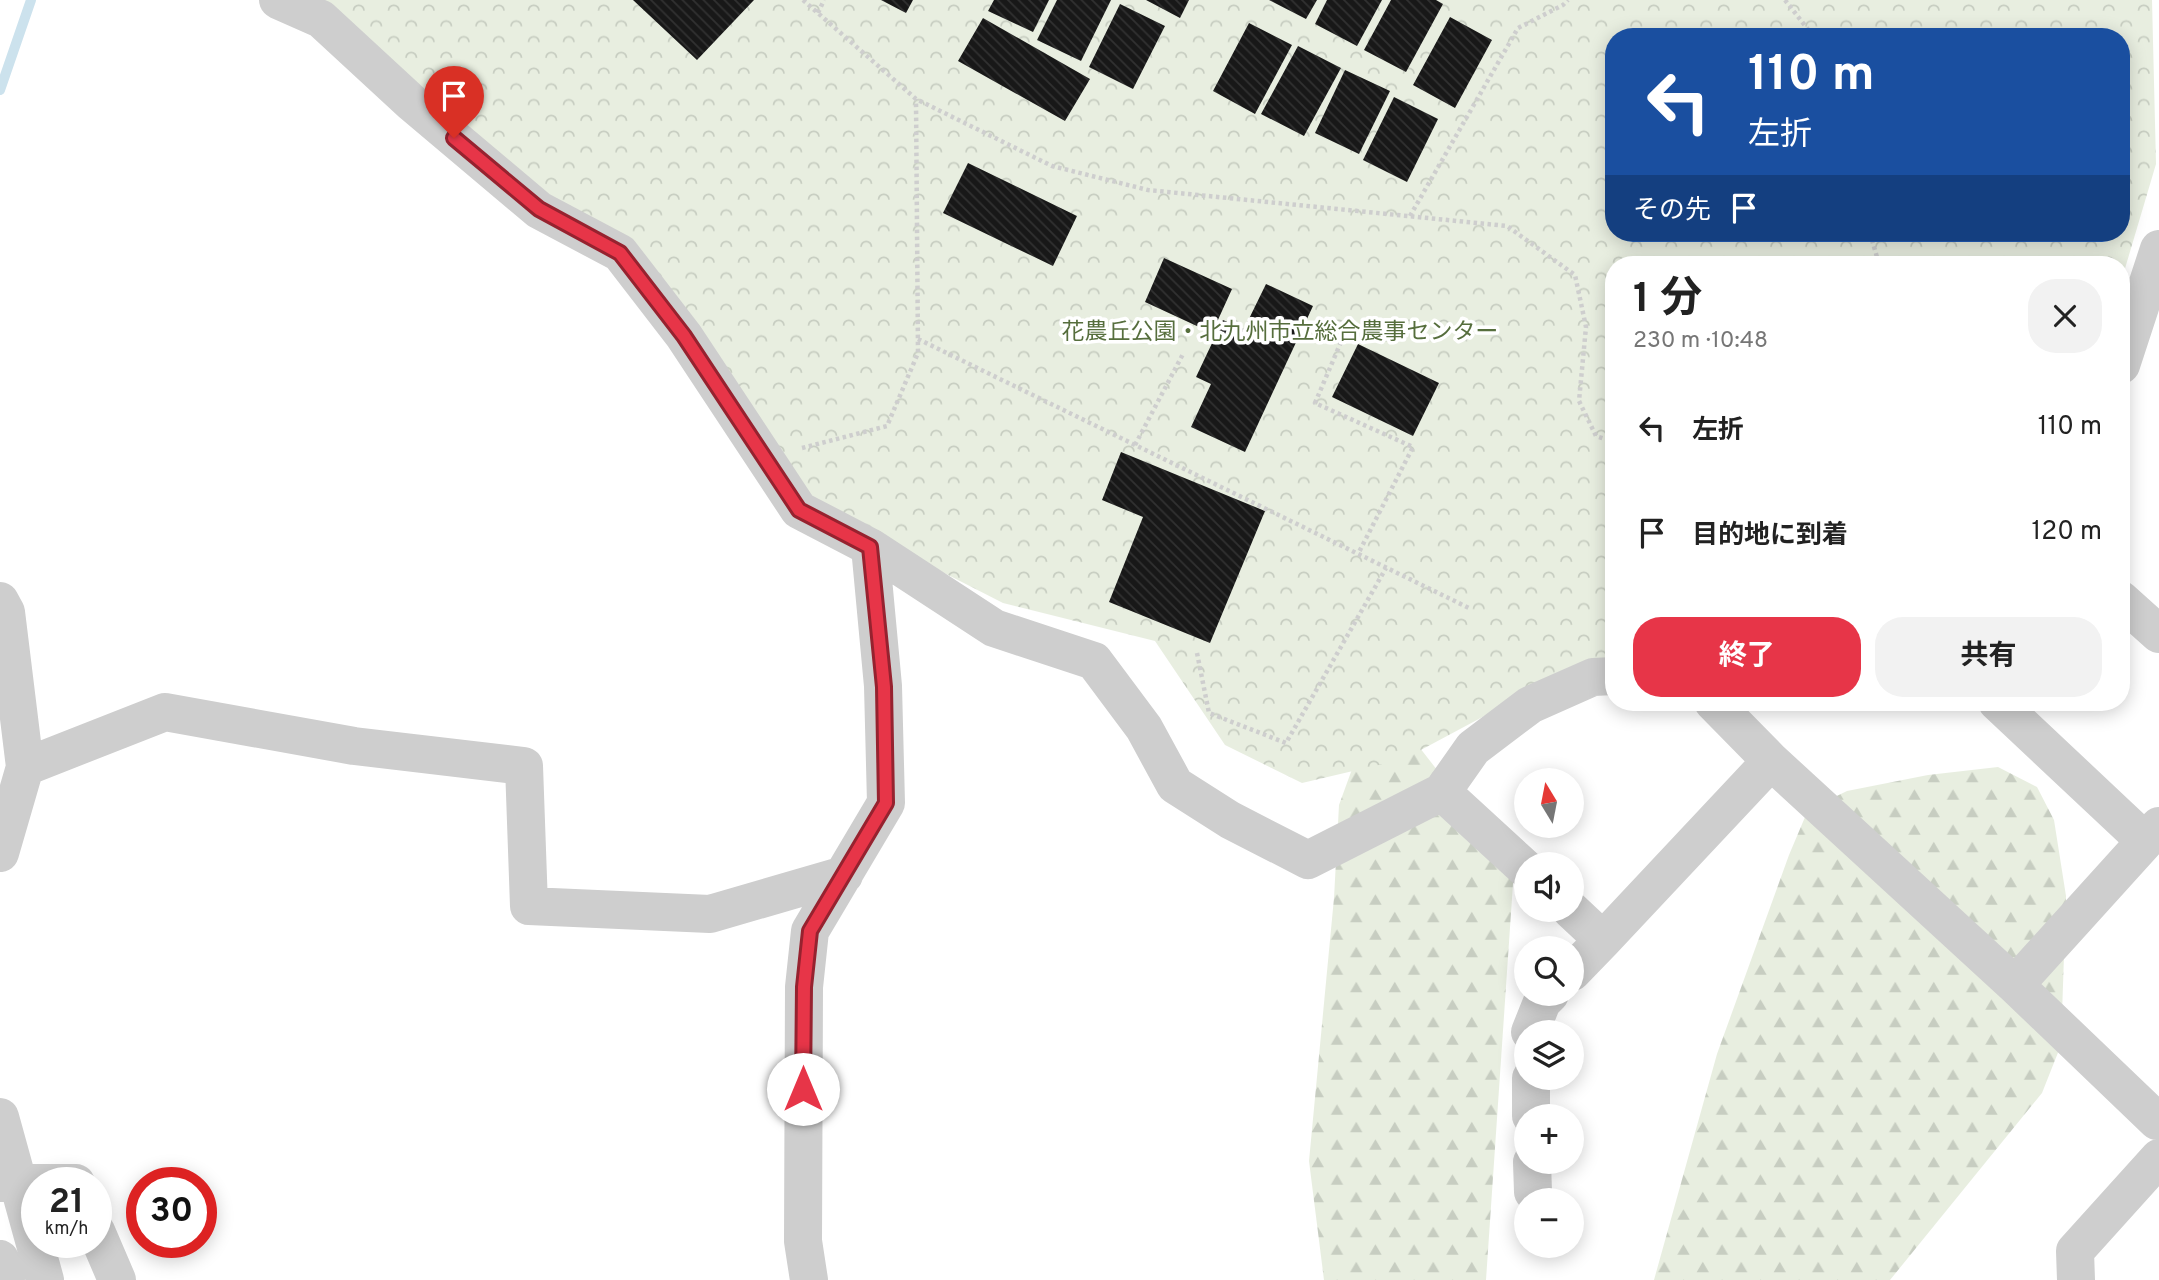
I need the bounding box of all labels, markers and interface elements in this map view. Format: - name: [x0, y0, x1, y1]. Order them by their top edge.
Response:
- text: 110 m: [1748, 46, 1875, 108]
- icon: left: [1633, 56, 1724, 147]
- pin: [424, 66, 484, 138]
- icon: arrive: [435, 77, 473, 115]
- text: 左折: [1748, 116, 1812, 156]
- icon: arrive: [1725, 189, 1763, 227]
- text: その先: [1633, 195, 1711, 228]
- text: 1 分: [1633, 274, 1702, 327]
- button: close: [2028, 279, 2102, 353]
- park label: 花農丘公園・北九州市立総合農事センター: [1062, 319, 1499, 348]
- text: 230 m · 10:48: [1633, 327, 1768, 356]
- icon: left: [1633, 409, 1671, 447]
- text: 110 m: [2038, 411, 2102, 444]
- text: 左折: [1692, 415, 1744, 448]
- icon: arrive: [1633, 514, 1671, 552]
- text: 120 m: [2032, 516, 2102, 549]
- text: 目的地に到着: [1692, 520, 1848, 553]
- button: 終了: [1633, 617, 1861, 697]
- button: 共有: [1875, 617, 2102, 697]
- north arrow: [1514, 768, 1584, 838]
- map controls: [1514, 768, 1584, 1258]
- button: sound: [1514, 852, 1584, 922]
- button: search: [1514, 936, 1584, 1006]
- button: layers: [1514, 1020, 1584, 1090]
- position arrow: [766, 1052, 840, 1126]
- button: +: [1514, 1104, 1584, 1174]
- speed limit sign: 30: [126, 1167, 217, 1258]
- text: 21: [49, 1181, 84, 1225]
- button: −: [1514, 1188, 1584, 1258]
- text: km/h: [45, 1218, 88, 1241]

